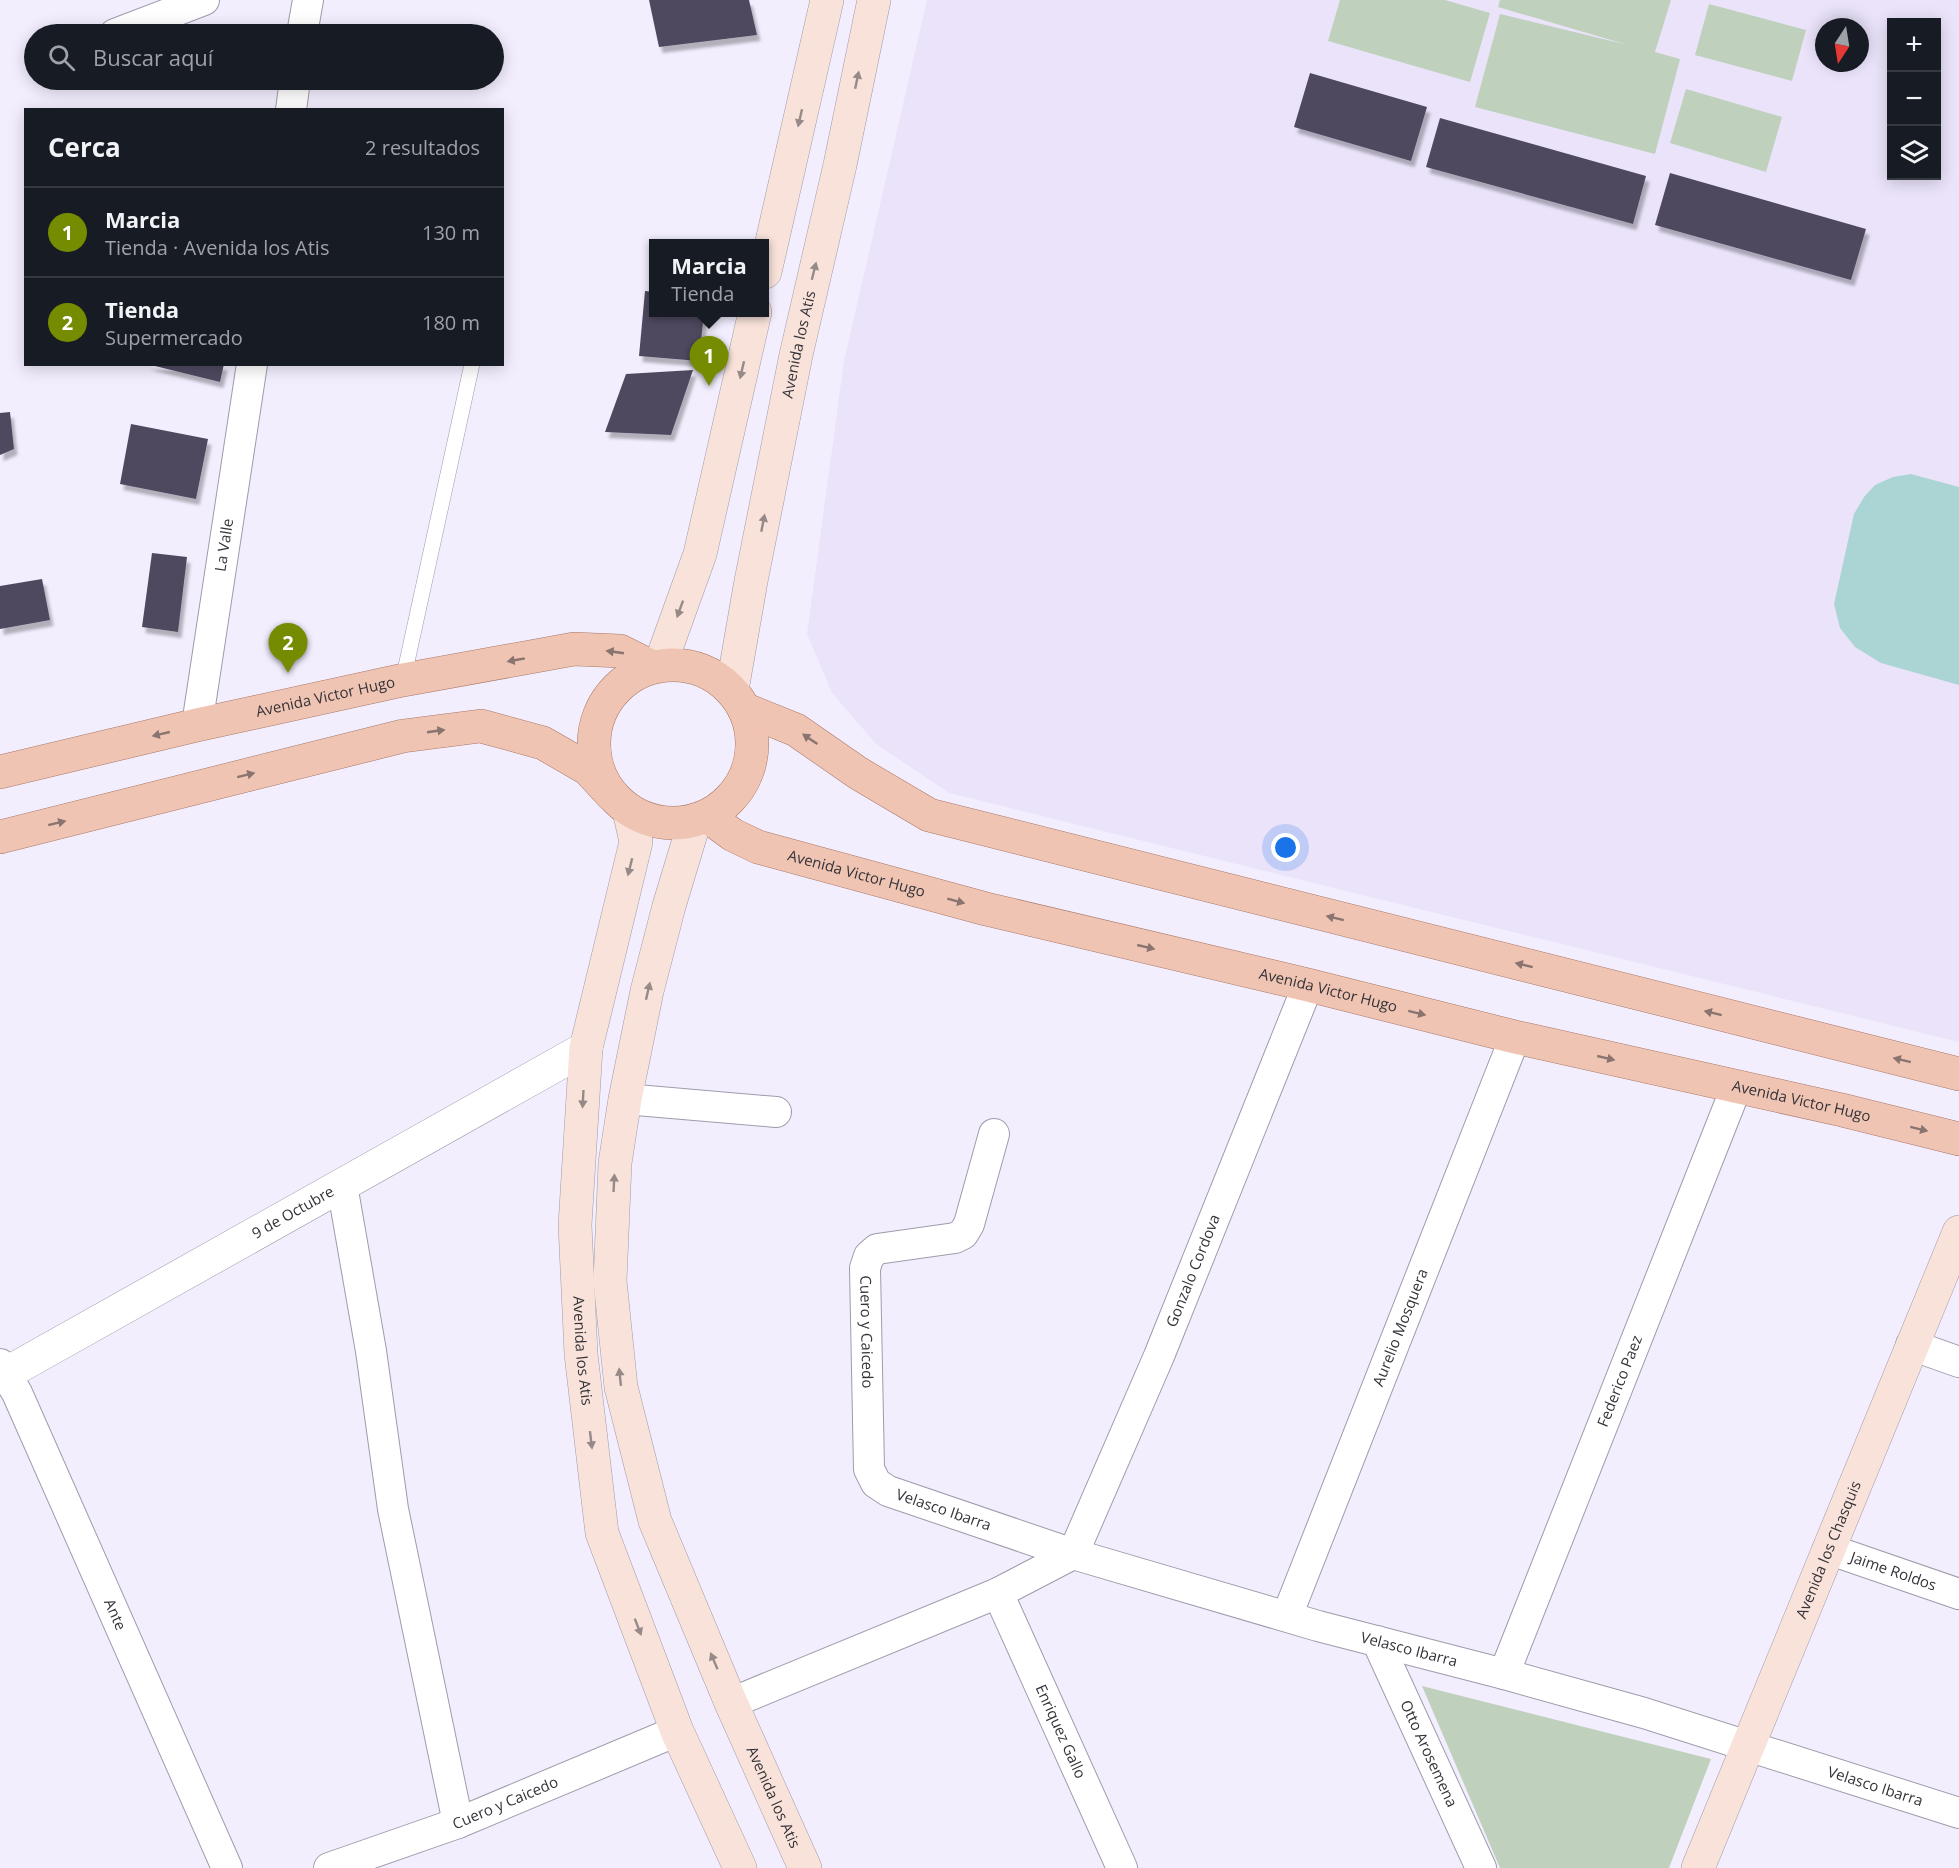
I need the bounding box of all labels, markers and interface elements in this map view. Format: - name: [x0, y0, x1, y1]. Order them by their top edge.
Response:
- north arrow: [1815, 18, 1869, 72]
- map controls: [1887, 18, 1941, 180]
- button: +: [1887, 18, 1941, 72]
- search box: [24, 24, 504, 90]
- icon: search: [45, 41, 78, 74]
- text: Buscar aquí: [93, 42, 213, 72]
- one-way arrow: [853, 71, 863, 90]
- button: −: [1887, 72, 1941, 126]
- one-way arrow: [794, 109, 804, 128]
- button: layers: [1887, 126, 1941, 180]
- text: Cerca: [48, 129, 121, 165]
- text: 2 resultados: [365, 134, 480, 161]
- text: Marcia: [105, 204, 180, 234]
- text: 1: [62, 219, 73, 246]
- text: 130 m: [422, 219, 480, 246]
- text: Tienda · Avenida los Atis: [105, 234, 329, 261]
- popup: [649, 239, 769, 317]
- text: Marcia: [671, 250, 747, 280]
- one-way arrow: [810, 261, 820, 280]
- text: Tienda: [671, 280, 734, 307]
- street label: Avenida los Atis: [777, 289, 820, 400]
- text: Tienda: [105, 294, 179, 324]
- text: 2: [62, 309, 73, 336]
- text: 180 m: [422, 309, 480, 336]
- text: Supermercado: [105, 324, 243, 351]
- pin: 1: [690, 336, 728, 386]
- one-way arrow: [737, 360, 746, 379]
- one-way arrow: [759, 514, 768, 533]
- street label: La Valle: [210, 517, 237, 573]
- one-way arrow: [674, 600, 684, 618]
- pin: 2: [268, 624, 308, 673]
- one-way arrow: [605, 647, 624, 656]
- one-way arrow: [506, 656, 525, 665]
- street label: Avenida Victor Hugo: [254, 671, 397, 721]
- one-way arrow: [426, 727, 445, 736]
- one-way arrow: [152, 729, 170, 739]
- one-way arrow: [802, 734, 818, 745]
- one-way arrow: [237, 770, 255, 780]
- one-way arrow: [48, 818, 66, 827]
- your location: [1271, 833, 1300, 862]
- street label: Avenida Victor Hugo: [786, 845, 928, 901]
- one-way arrow: [624, 858, 634, 876]
- one-way arrow: [947, 896, 965, 906]
- one-way arrow: [1326, 912, 1344, 922]
- one-way arrow: [1136, 942, 1155, 952]
- one-way arrow: [1515, 960, 1533, 970]
- street label: Avenida Victor Hugo: [1257, 963, 1400, 1016]
- one-way arrow: [643, 982, 653, 1000]
- one-way arrow: [1704, 1007, 1722, 1017]
- one-way arrow: [1407, 1008, 1426, 1018]
- one-way arrow: [1597, 1054, 1615, 1064]
- one-way arrow: [1893, 1055, 1911, 1064]
- street label: Avenida Victor Hugo: [1730, 1075, 1873, 1126]
- one-way arrow: [578, 1089, 587, 1108]
- one-way arrow: [1910, 1125, 1928, 1135]
- one-way arrow: [610, 1173, 619, 1192]
- street label: 9 de Octubre: [248, 1181, 337, 1243]
- street label: Gonzalo Cordova: [1161, 1211, 1224, 1330]
- street label: Aurelio Mosquera: [1367, 1265, 1432, 1389]
- street label: Cuero y Caicedo: [856, 1275, 878, 1389]
- street label: Avenida los Atis: [569, 1296, 598, 1406]
- street label: Federico Paez: [1592, 1332, 1646, 1429]
- one-way arrow: [615, 1367, 625, 1386]
- one-way arrow: [586, 1430, 596, 1449]
- street label: Avenida los Chasquis: [1790, 1477, 1865, 1621]
- street label: Velasco Ibarra: [894, 1484, 994, 1534]
- street label: Jaime Roldos: [1846, 1546, 1939, 1595]
- street label: Ante: [100, 1595, 132, 1633]
- one-way arrow: [633, 1619, 643, 1637]
- street label: Velasco Ibarra: [1359, 1626, 1460, 1671]
- one-way arrow: [709, 1652, 718, 1670]
- street label: Enriquez Gallo: [1031, 1681, 1091, 1781]
- street label: Otto Arosemena: [1396, 1697, 1463, 1810]
- street label: Avenida los Atis: [743, 1743, 806, 1851]
- street label: Velasco Ibarra: [1825, 1761, 1926, 1810]
- street label: Cuero y Caicedo: [450, 1771, 561, 1833]

